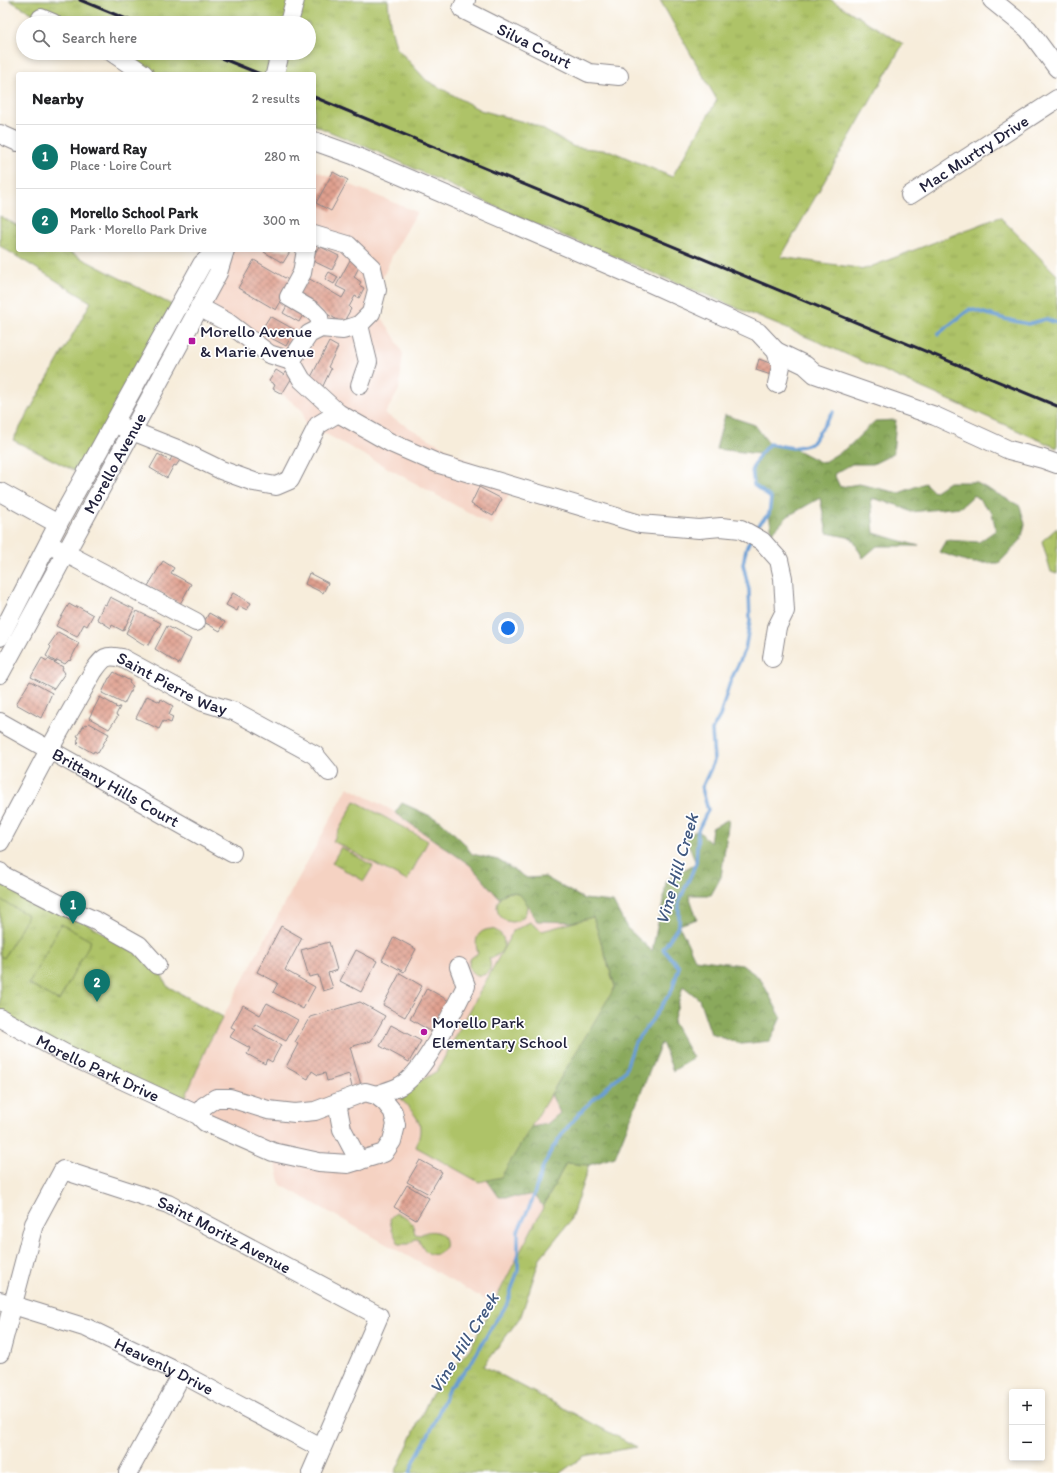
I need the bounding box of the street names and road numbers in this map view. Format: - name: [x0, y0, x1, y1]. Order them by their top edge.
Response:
- street label: Silva Court: [494, 18, 575, 73]
- street label: Mac Murtry Drive: [915, 110, 1032, 196]
- street label: Morello Avenue: [79, 409, 150, 517]
- street label: Saint Pierre Way: [113, 647, 230, 719]
- street label: Brittany Hills Court: [49, 744, 183, 832]
- street label: Morello Park Drive: [33, 1030, 163, 1106]
- street label: Saint Moritz Avenue: [155, 1191, 295, 1278]
- street label: Heavenly Drive: [111, 1333, 217, 1399]

